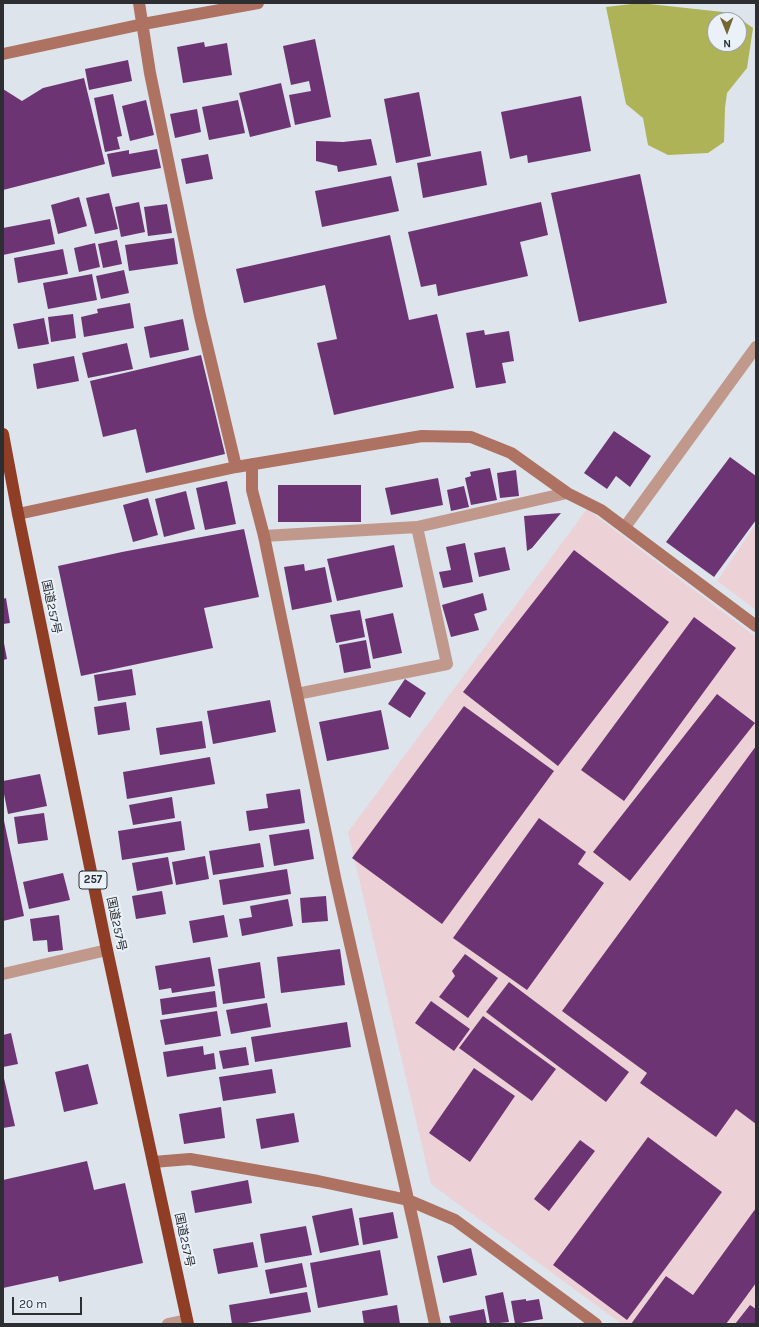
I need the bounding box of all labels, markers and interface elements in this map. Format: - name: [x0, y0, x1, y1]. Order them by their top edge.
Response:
- north arrow: [707, 12, 747, 52]
- text: N: [723, 37, 731, 50]
- street label: 国道257号: [38, 578, 64, 636]
- road number: 257: [79, 871, 107, 889]
- street label: 国道257号: [103, 895, 129, 953]
- street label: 国道257号: [171, 1211, 197, 1269]
- scale bar: [14, 1289, 84, 1315]
- text: 20 m: [19, 1297, 47, 1311]

